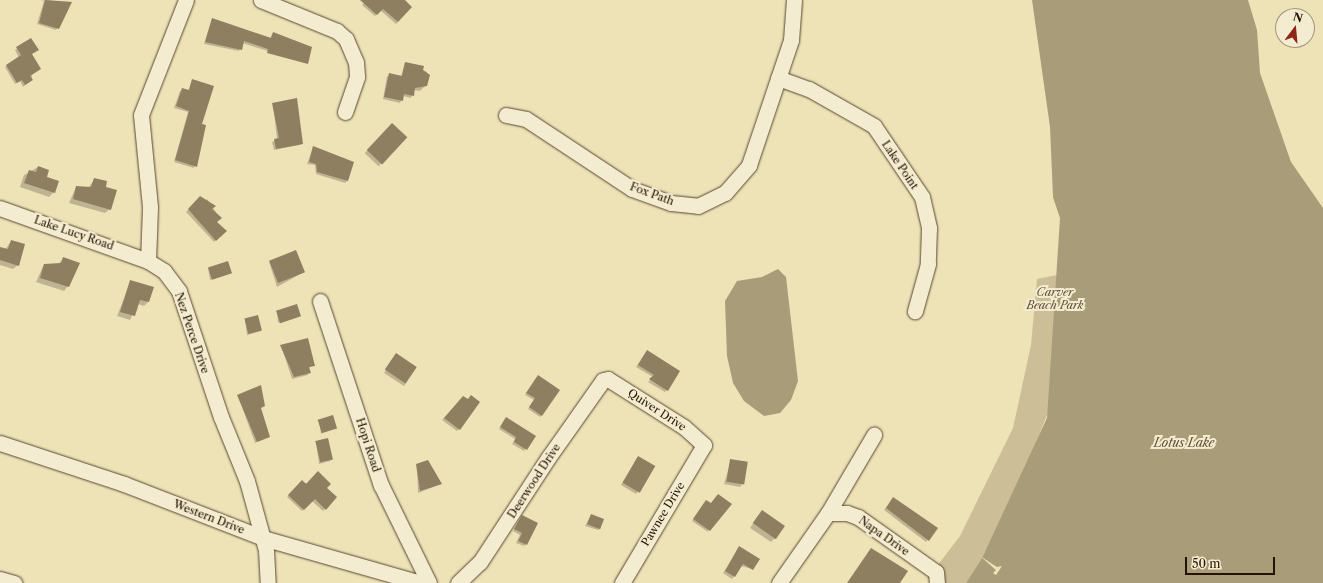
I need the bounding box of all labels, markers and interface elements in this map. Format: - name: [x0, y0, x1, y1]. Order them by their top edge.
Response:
- north arrow: [1275, 8, 1315, 48]
- text: N: [1292, 9, 1305, 25]
- street label: Lake Point: [879, 138, 921, 192]
- street label: Fox Path: [628, 180, 676, 208]
- street label: Lake Lucy Road: [32, 213, 116, 253]
- park label: Carver Beach Park: [1026, 286, 1084, 312]
- street label: Nez Perce Drive: [172, 291, 212, 375]
- street label: Quiver Drive: [625, 386, 689, 434]
- street label: Hopi Road: [353, 416, 383, 474]
- water label: Lotus Lake: [1154, 436, 1214, 450]
- street label: Deerwood Drive: [505, 441, 563, 521]
- street label: Pawnee Drive: [639, 480, 687, 548]
- street label: Western Drive: [172, 497, 246, 537]
- street label: Napa Drive: [856, 514, 912, 558]
- scale bar: [1187, 549, 1277, 575]
- text: 50 m: [1192, 556, 1221, 571]

